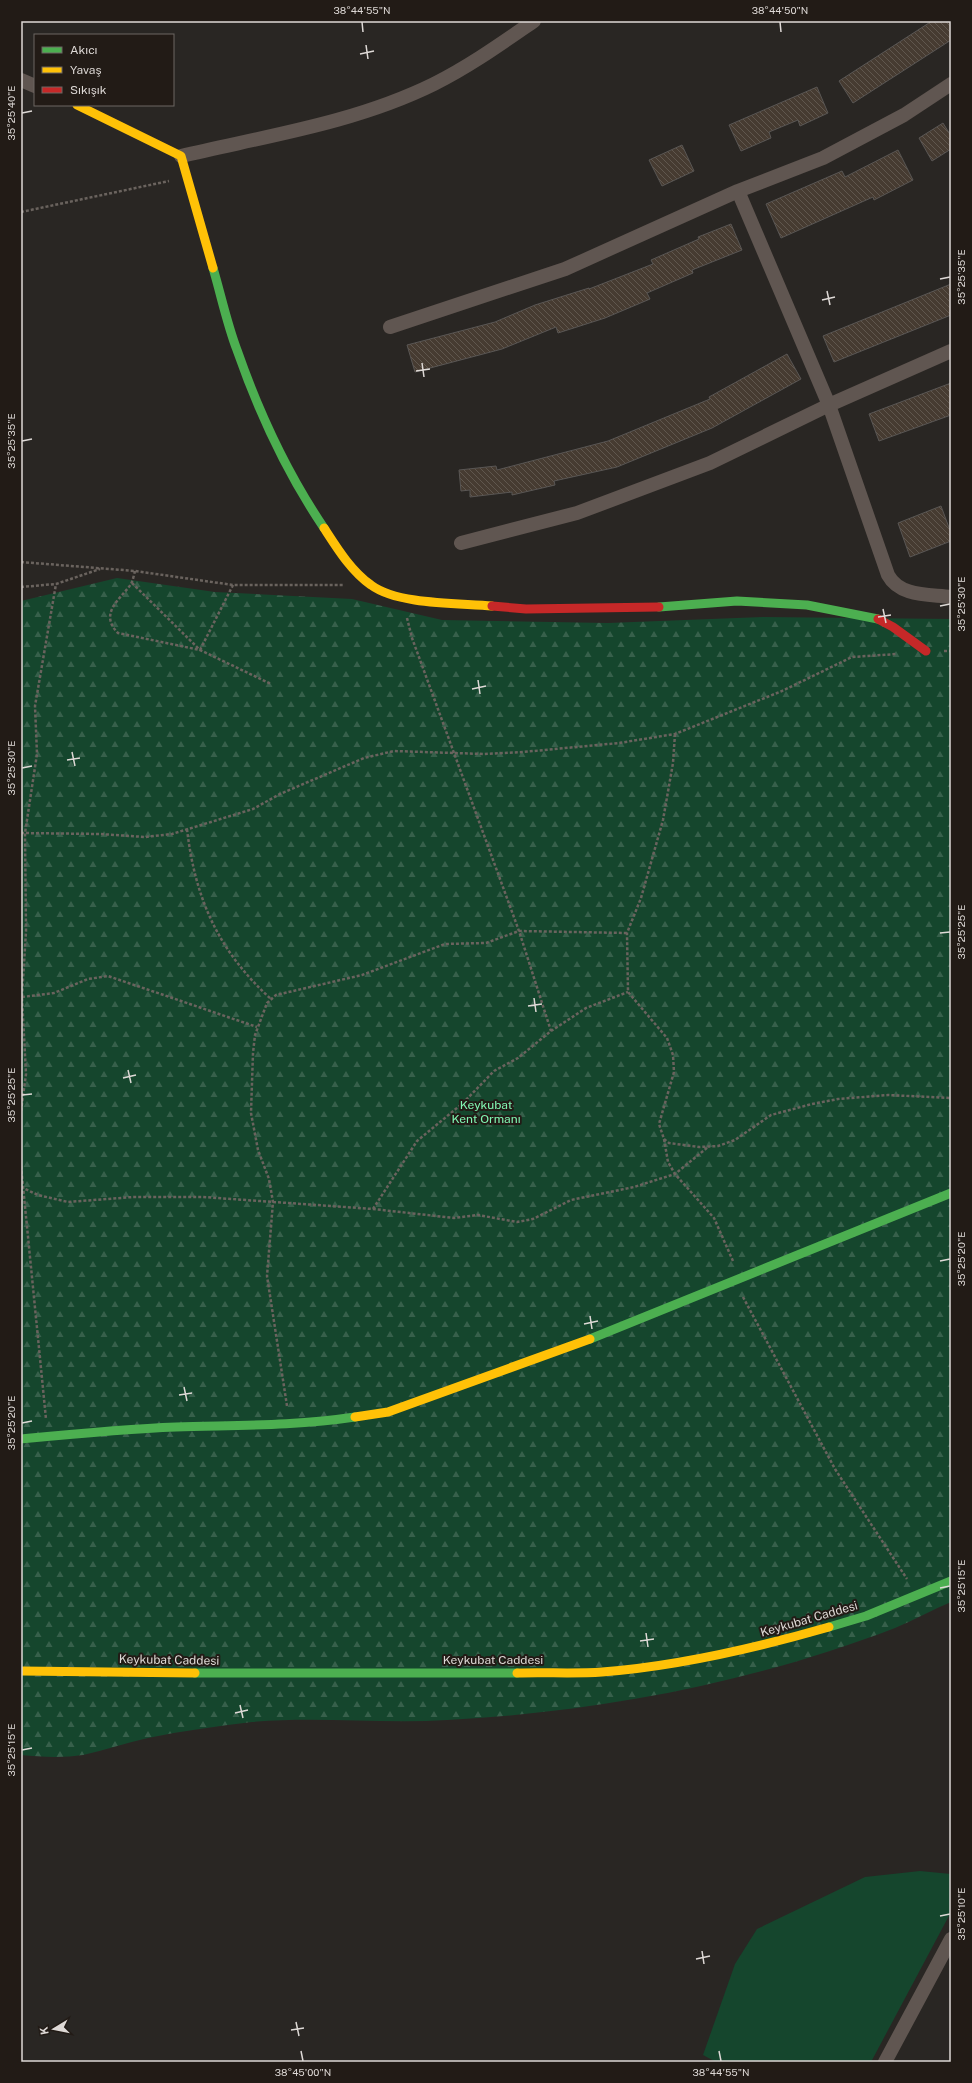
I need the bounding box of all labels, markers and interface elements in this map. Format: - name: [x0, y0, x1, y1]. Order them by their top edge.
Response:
- text: 38°44'55"N: [334, 4, 391, 16]
- text: 38°44'50"N: [752, 4, 808, 16]
- legend: [34, 34, 174, 106]
- text: Akıcı: [70, 43, 98, 57]
- text: Yavaş: [70, 63, 102, 77]
- text: Sıkışık: [70, 83, 107, 97]
- text: 35°25'40"E: [5, 85, 17, 141]
- text: 35°25'35"E: [955, 249, 967, 305]
- text: 35°25'35"E: [5, 413, 17, 469]
- text: 35°25'30"E: [955, 577, 967, 632]
- text: 35°25'30"E: [5, 741, 17, 796]
- text: 35°25'25"E: [955, 904, 967, 960]
- text: 35°25'25"E: [5, 1067, 17, 1123]
- park label: Keykubat Kent Ormanı: [451, 1098, 521, 1126]
- text: 35°25'20"E: [955, 1232, 967, 1286]
- text: 35°25'20"E: [5, 1396, 17, 1450]
- text: 35°25'15"E: [955, 1559, 967, 1613]
- street label: Keykubat Caddesi: [759, 1598, 859, 1640]
- street label: Keykubat Caddesi: [119, 1652, 219, 1668]
- street label: Keykubat Caddesi: [443, 1653, 543, 1667]
- text: 35°25'15"E: [5, 1723, 17, 1777]
- text: 35°25'10"E: [955, 1888, 967, 1940]
- north arrow: [34, 2009, 74, 2049]
- text: K: [38, 2026, 51, 2036]
- text: 38°45'00"N: [275, 2066, 331, 2078]
- text: 38°44'55"N: [693, 2066, 750, 2078]

